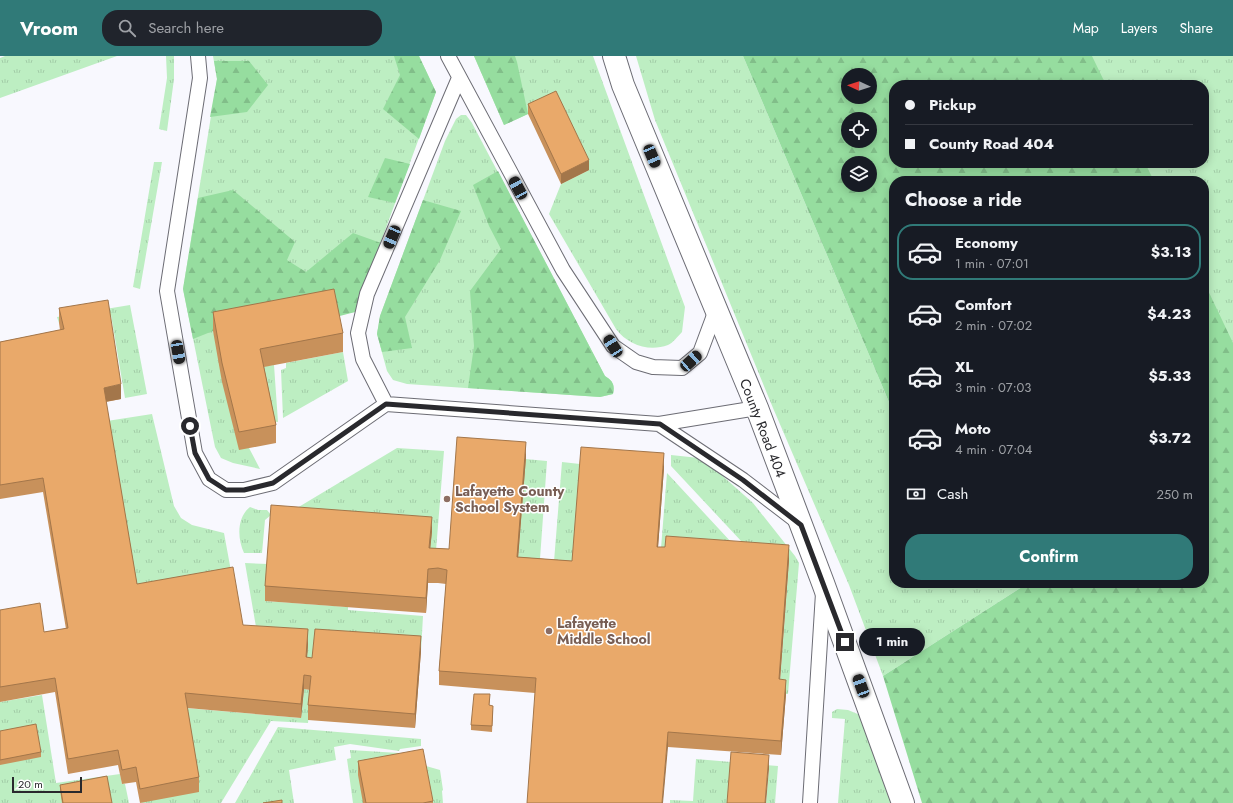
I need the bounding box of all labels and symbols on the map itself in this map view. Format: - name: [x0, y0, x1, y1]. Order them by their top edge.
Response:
- north arrow: [841, 68, 877, 104]
- car: [642, 143, 662, 169]
- car: [507, 175, 529, 201]
- car: [382, 224, 402, 250]
- car: [601, 333, 625, 359]
- car: [170, 339, 186, 365]
- car: [678, 349, 704, 373]
- street label: County Road 404: [735, 376, 791, 480]
- route start: [181, 417, 199, 435]
- place label: Lafayette County School System: [455, 481, 565, 517]
- marker: Lafayette County School System: [442, 494, 452, 504]
- place label: Lafayette Middle School: [557, 613, 651, 649]
- marker: Lafayette Middle School: [544, 626, 554, 636]
- callout: 1 min: [859, 628, 925, 656]
- route end: [836, 633, 854, 651]
- car: [851, 673, 871, 699]
- scale bar: [12, 775, 82, 794]

